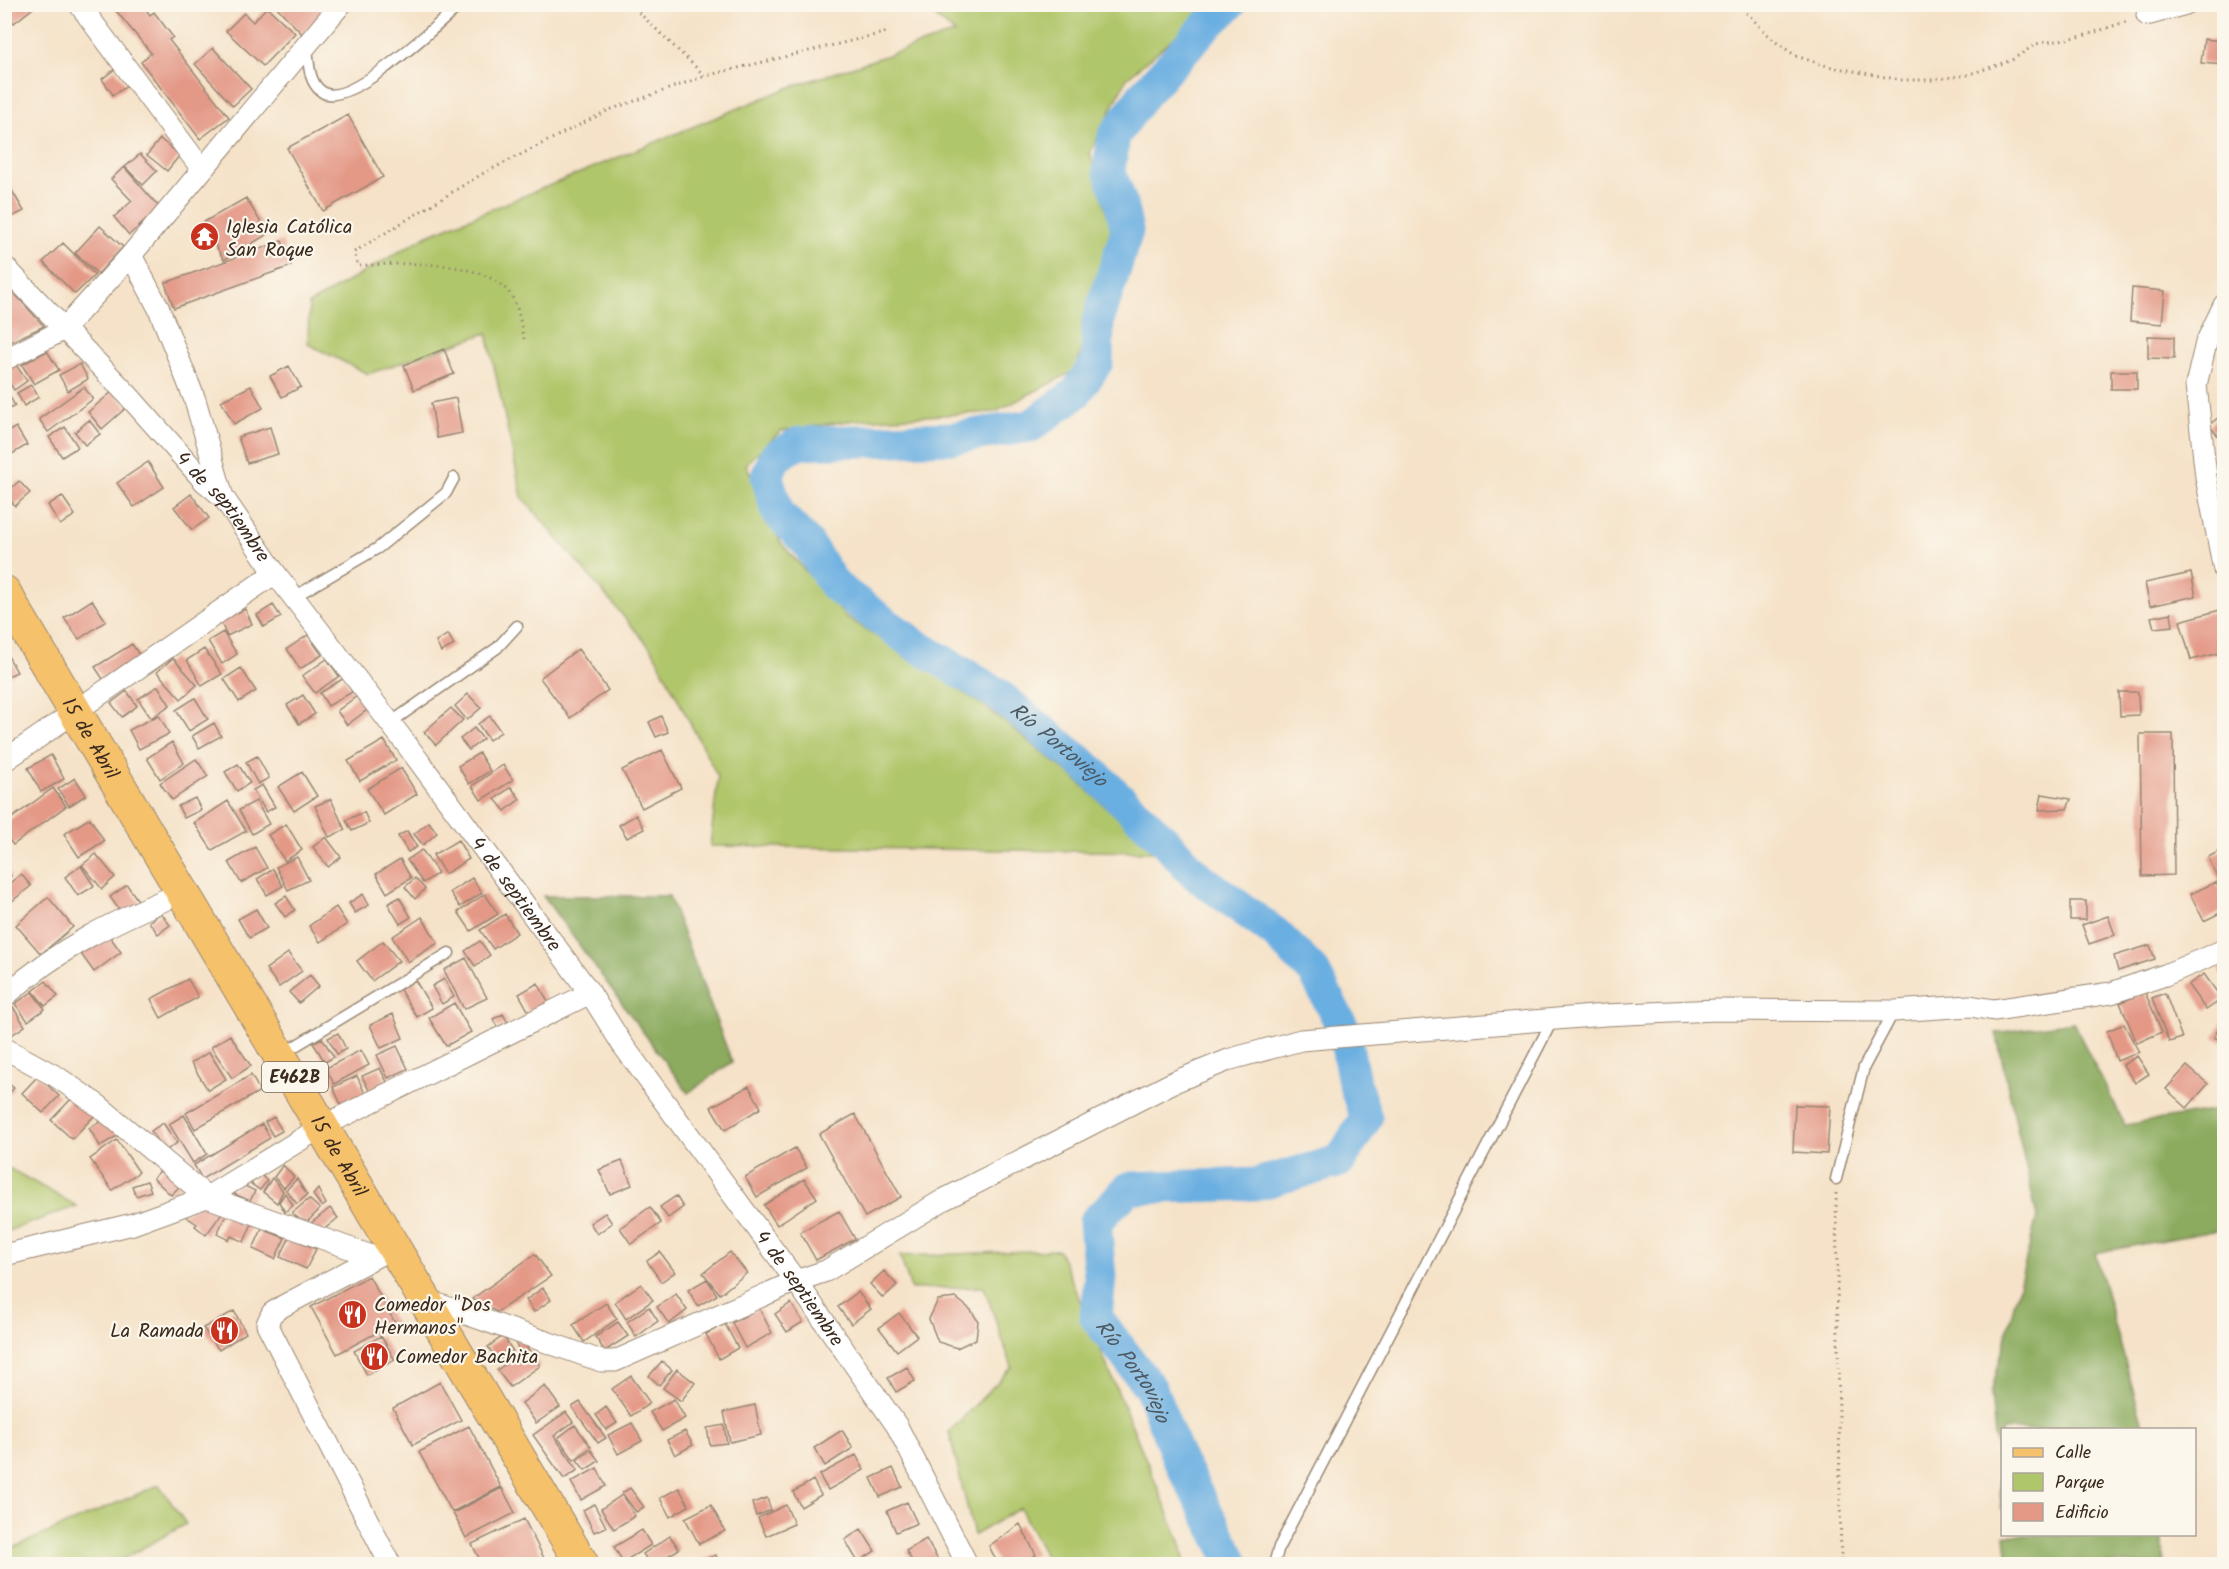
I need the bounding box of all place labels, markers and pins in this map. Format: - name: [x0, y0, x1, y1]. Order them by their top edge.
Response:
- place label: Iglesia Católica San Roque: [226, 212, 352, 267]
- temple icon: Iglesia Católica San Roque: [189, 221, 221, 253]
- place label: Comedor "Dos Hermanos": [374, 1290, 491, 1345]
- restaurant icon: Comedor "Dos Hermanos": [337, 1299, 369, 1331]
- restaurant icon: La Ramada: [209, 1314, 241, 1346]
- place label: La Ramada: [110, 1316, 204, 1348]
- restaurant icon: Comedor Bachita: [358, 1340, 390, 1372]
- place label: Comedor Bachita: [395, 1342, 538, 1374]

